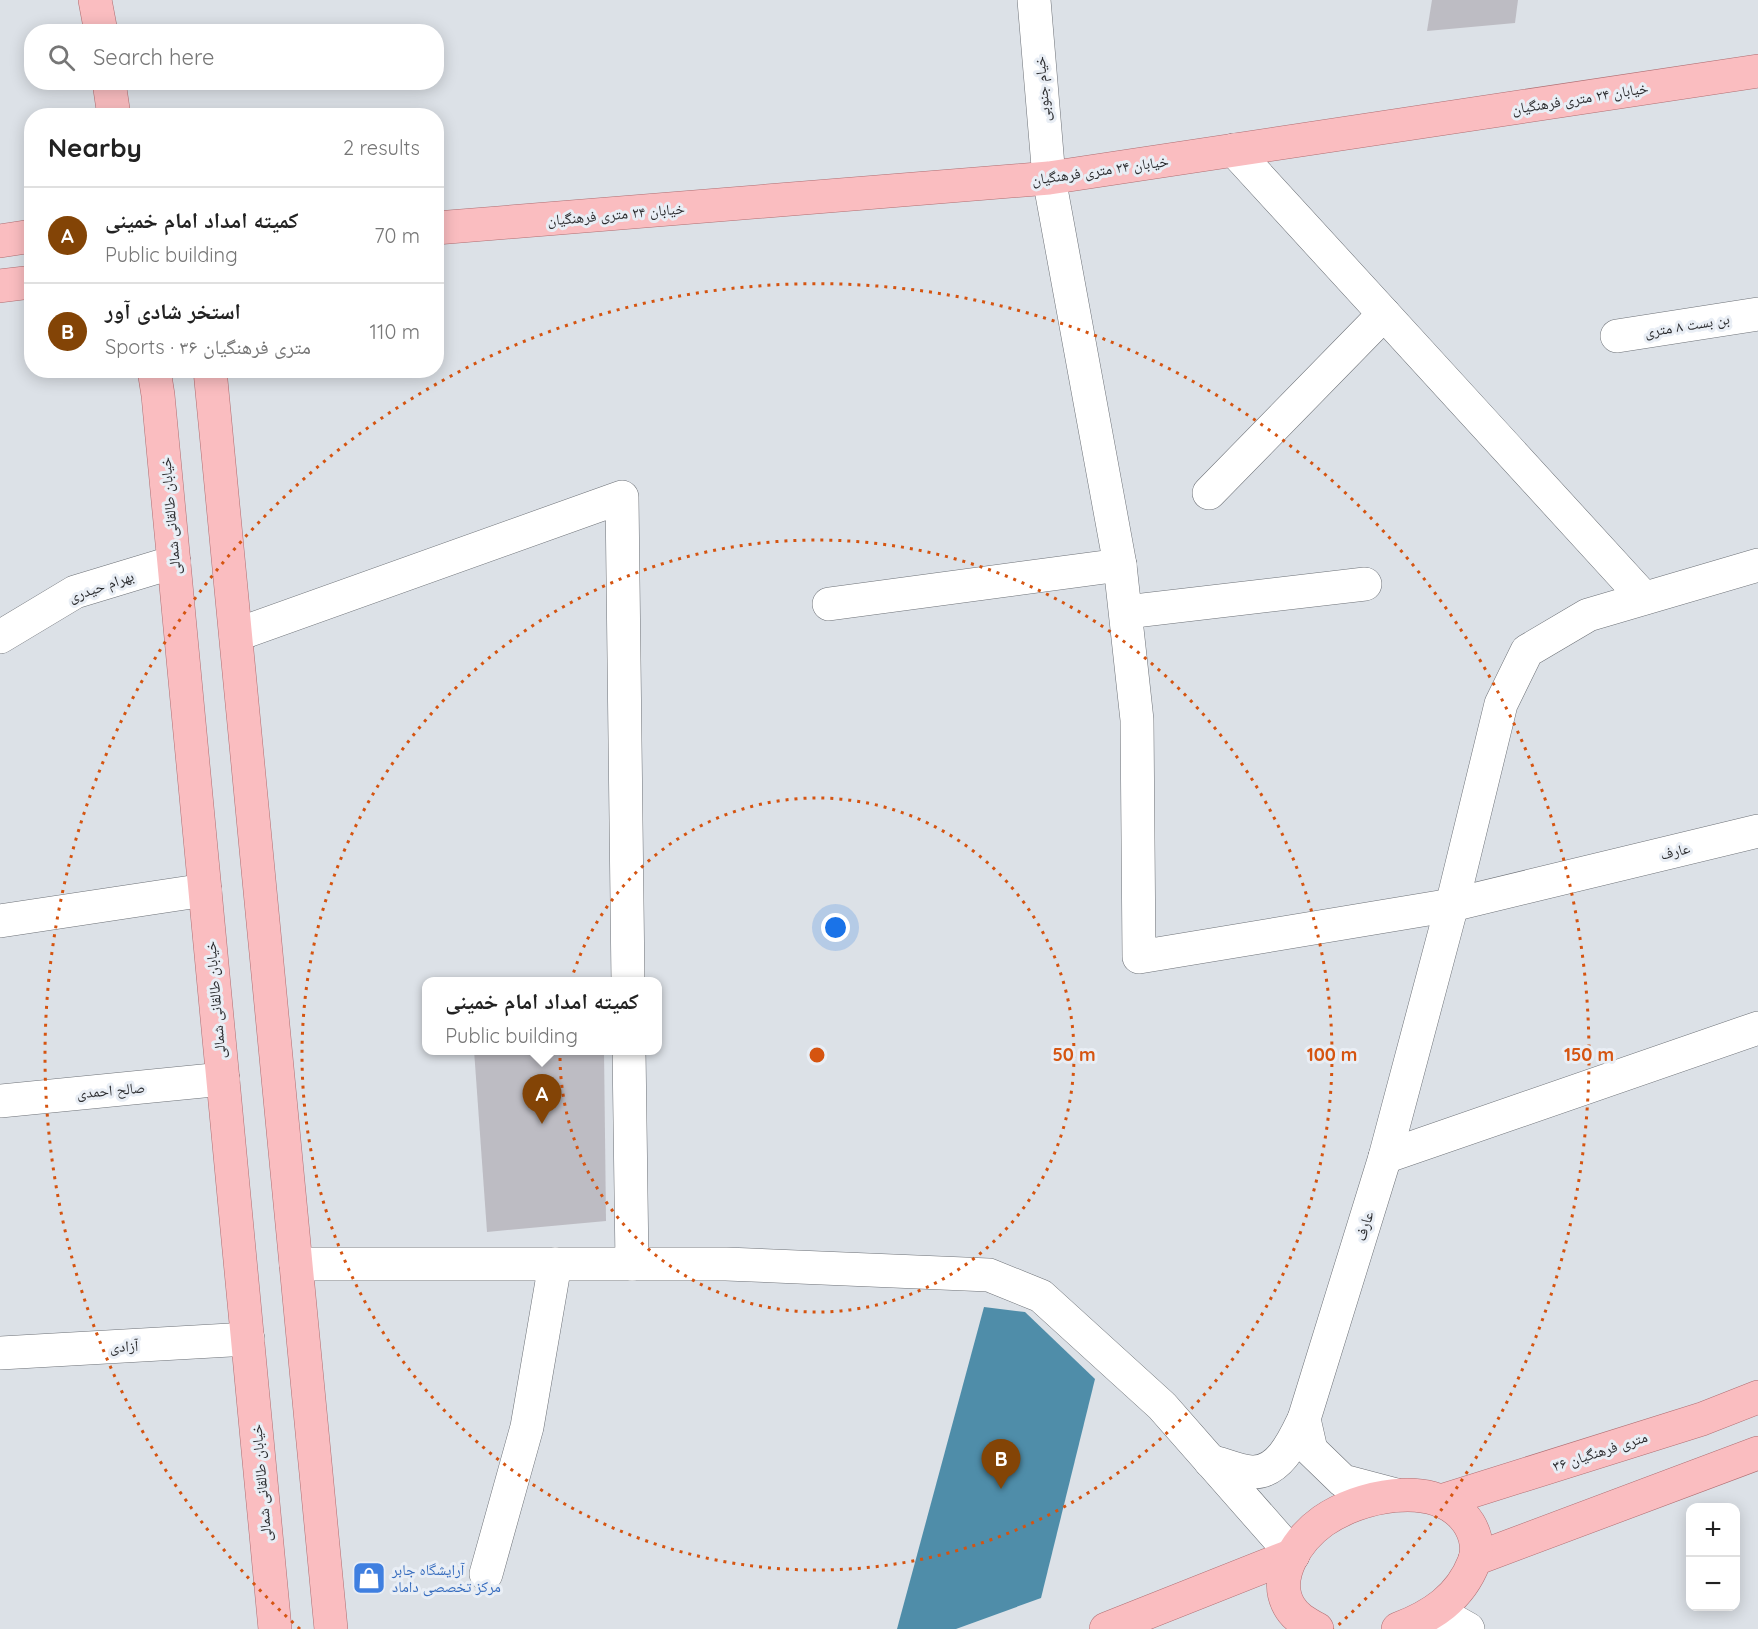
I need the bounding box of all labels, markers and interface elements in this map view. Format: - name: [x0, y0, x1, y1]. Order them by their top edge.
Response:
- search box: [24, 24, 444, 90]
- icon: search: [45, 41, 78, 74]
- text: Search here: [93, 43, 214, 71]
- street label: خیام جنوبی: [1030, 55, 1055, 122]
- street label: خیابان ۲۴ متری فرهنگیان: [1510, 78, 1650, 119]
- text: Nearby: [48, 131, 142, 164]
- text: 2 results: [343, 135, 420, 160]
- street label: خیابان ۲۴ متری فرهنگیان: [1030, 151, 1170, 190]
- street label: خیابان ۲۴ متری فرهنگیان: [546, 198, 686, 230]
- text: کمیته امداد امام خمینی: [105, 206, 298, 234]
- text: A: [61, 223, 74, 248]
- text: 70 m: [374, 223, 420, 248]
- text: Public building: [105, 242, 238, 267]
- text: استخر شادی آور: [105, 297, 241, 325]
- street label: بن بست ۸ متری: [1643, 309, 1731, 342]
- text: B: [61, 319, 74, 344]
- text: 110 m: [370, 319, 420, 344]
- text: Sports · ۳۶ متری فرهنگیان: [105, 334, 311, 359]
- street label: خیابان طالقانی شمالی: [155, 456, 186, 576]
- street label: بهرام حیدری: [66, 566, 137, 607]
- street label: عارف: [1658, 838, 1692, 864]
- your location: [821, 913, 850, 942]
- street label: خیابان طالقانی شمالی: [200, 940, 231, 1060]
- popup: [422, 977, 662, 1055]
- text: کمیته امداد امام خمینی: [445, 987, 639, 1015]
- text: Public building: [445, 1023, 578, 1048]
- text: 50 m: [1052, 1043, 1096, 1066]
- text: 100 m: [1307, 1043, 1357, 1066]
- text: 150 m: [1564, 1043, 1614, 1066]
- centre of rings: [807, 1045, 827, 1065]
- pin: A: [522, 1074, 562, 1124]
- street label: صالح احمدی: [76, 1078, 146, 1103]
- street label: عارف: [1351, 1209, 1378, 1243]
- street label: آزادی: [109, 1336, 140, 1357]
- street label: خیابان طالقانی شمالی: [246, 1423, 277, 1543]
- street label: ۳۶ متری فرهنگیان: [1550, 1427, 1650, 1476]
- pin: B: [982, 1440, 1020, 1489]
- map controls: [1686, 1503, 1740, 1611]
- button: +: [1686, 1503, 1740, 1557]
- button: −: [1686, 1557, 1740, 1611]
- shop icon: آرایشگاه جابر مرکز تخصصی داماد: [351, 1560, 387, 1596]
- place label: آرایشگاه جابر مرکز تخصصی داماد: [391, 1560, 501, 1597]

